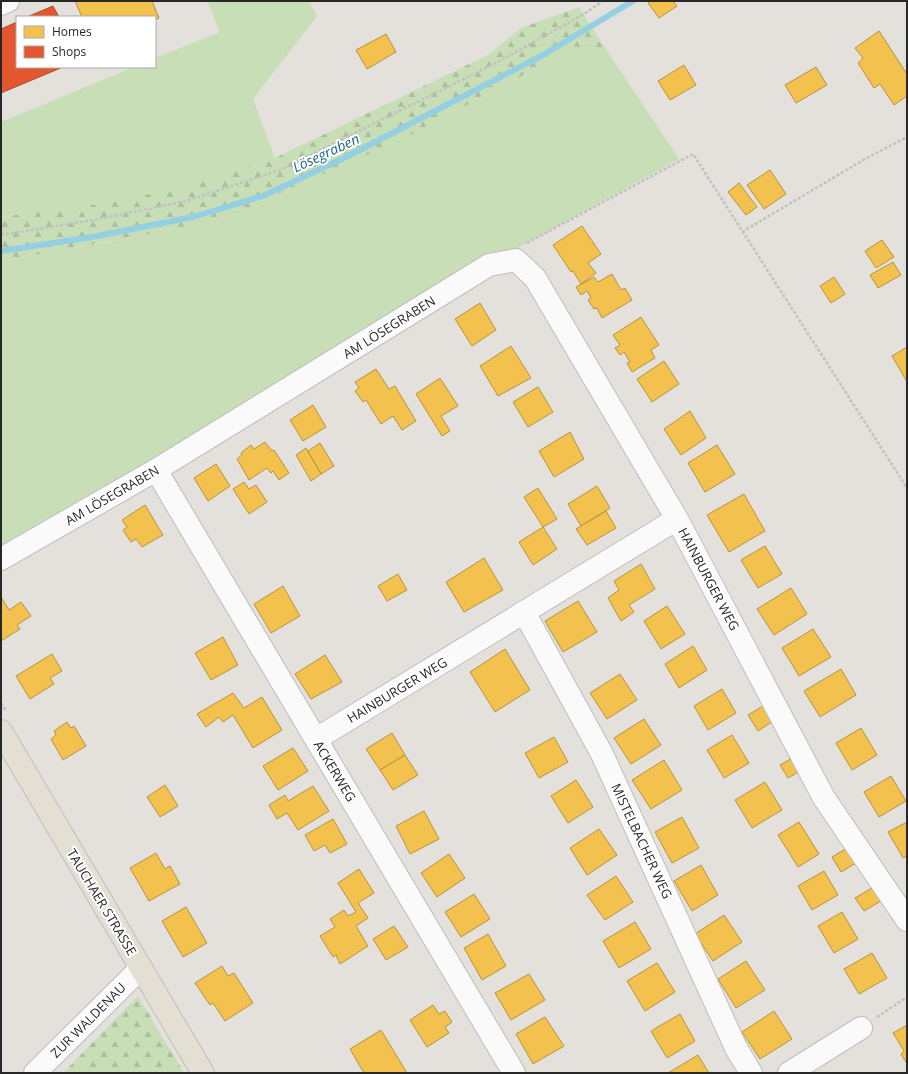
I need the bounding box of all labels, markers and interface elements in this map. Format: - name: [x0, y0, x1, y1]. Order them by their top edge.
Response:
- legend: [16, 16, 156, 68]
- text: Homes: [52, 23, 92, 40]
- text: Shops: [52, 43, 87, 60]
- water label: Lösegraben: [289, 129, 362, 176]
- street label: AM LÖSEGRABEN: [339, 291, 439, 363]
- street label: AM LÖSEGRABEN: [62, 461, 162, 529]
- street label: HAINBURGER WEG: [674, 524, 744, 634]
- street label: HAINBURGER WEG: [344, 653, 450, 727]
- street label: ACKERWEG: [310, 737, 360, 805]
- street label: MISTELBACHER WEG: [607, 780, 677, 902]
- street label: TAUCHAER STRASSE: [63, 845, 141, 959]
- street label: ZUR WALDENAU: [46, 978, 130, 1062]

